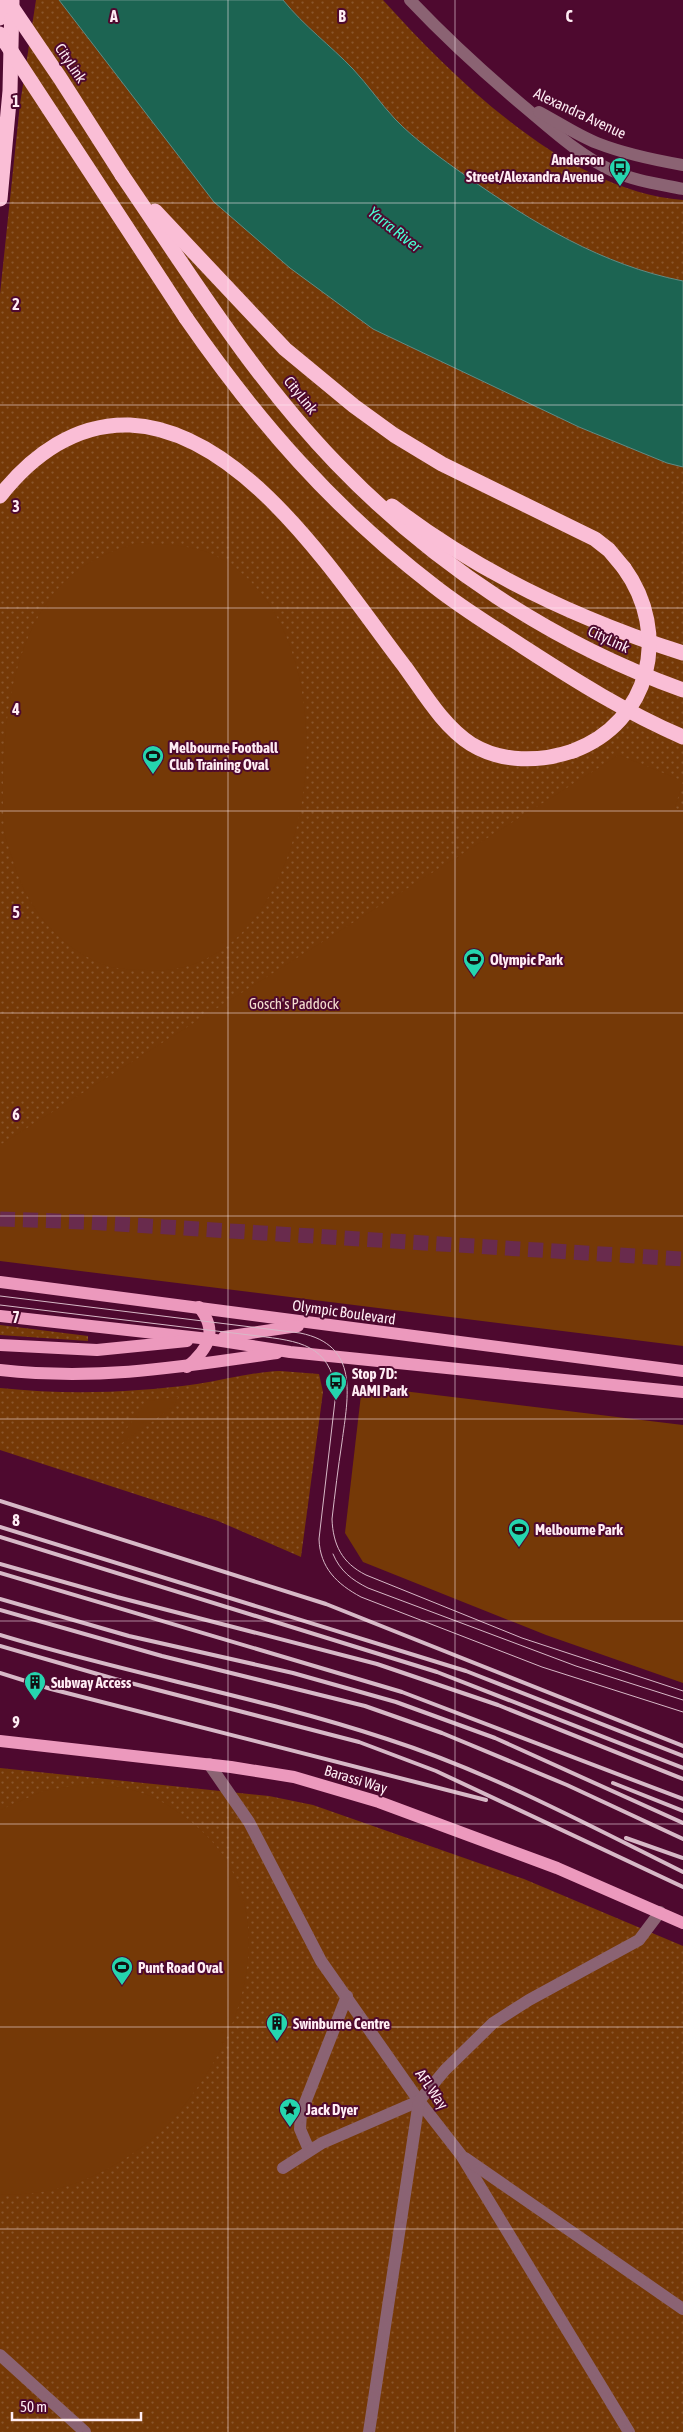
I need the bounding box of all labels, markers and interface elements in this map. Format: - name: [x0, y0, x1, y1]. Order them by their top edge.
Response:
- text: A: [109, 7, 118, 25]
- text: B: [338, 7, 346, 25]
- text: C: [565, 7, 573, 25]
- street label: CityLink: [52, 40, 91, 86]
- street label: Alexandra Avenue: [531, 84, 629, 142]
- text: 1: [12, 92, 20, 110]
- place label: Anderson Street/Alexandra Avenue: [466, 151, 604, 185]
- bus stop icon: Anderson Street/Alexandra Avenue: [608, 156, 632, 187]
- water label: Yarra River: [365, 203, 426, 256]
- text: 2: [12, 295, 20, 313]
- street label: CityLink: [281, 373, 322, 418]
- text: 3: [12, 497, 20, 515]
- street label: CityLink: [586, 622, 633, 656]
- text: 4: [11, 700, 20, 718]
- place label: Melbourne Football Club Training Oval: [169, 739, 279, 773]
- sports icon: Melbourne Football Club Training Oval: [141, 744, 165, 775]
- text: 5: [12, 903, 20, 921]
- sports icon: Olympic Park: [462, 947, 486, 978]
- place label: Olympic Park: [490, 951, 563, 968]
- park label: Gosch's Paddock: [249, 995, 339, 1012]
- text: 6: [12, 1105, 20, 1123]
- street label: Olympic Boulevard: [291, 1296, 397, 1328]
- text: 7: [12, 1308, 20, 1326]
- place label: Stop 7D: AAMI Park: [351, 1365, 408, 1399]
- bus stop icon: Stop 7D: AAMI Park: [324, 1370, 348, 1401]
- text: 8: [12, 1511, 20, 1529]
- sports icon: Melbourne Park: [507, 1517, 531, 1548]
- place label: Melbourne Park: [535, 1521, 623, 1538]
- building icon: Subway Access: [23, 1670, 47, 1701]
- place label: Subway Access: [51, 1674, 132, 1691]
- text: 9: [12, 1713, 20, 1731]
- street label: Barassi Way: [322, 1761, 390, 1797]
- sports icon: Punt Road Oval: [110, 1955, 134, 1986]
- place label: Punt Road Oval: [138, 1959, 224, 1976]
- building icon: Swinburne Centre: [265, 2011, 289, 2042]
- place label: Swinburne Centre: [293, 2015, 390, 2032]
- street label: AFL Way: [412, 2066, 452, 2112]
- place icon: Jack Dyer: [278, 2097, 302, 2128]
- place label: Jack Dyer: [305, 2101, 358, 2118]
- scale bar: [12, 2390, 141, 2422]
- text: 50 m: [20, 2398, 47, 2415]

